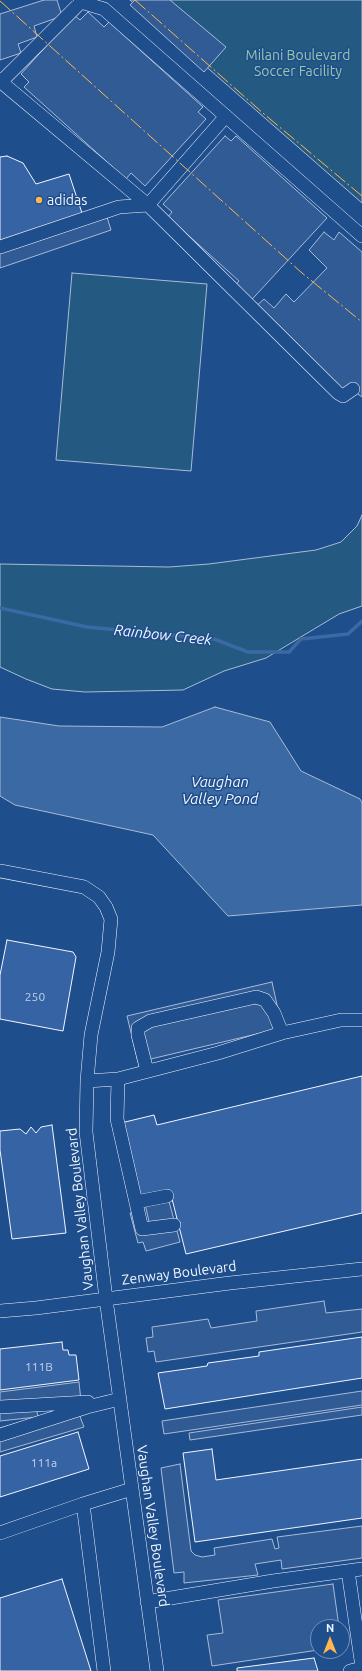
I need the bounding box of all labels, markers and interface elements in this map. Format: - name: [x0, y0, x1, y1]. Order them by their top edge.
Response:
- park label: Milani Boulevard Soccer Facility: [245, 47, 351, 80]
- place label: adidas: [47, 192, 87, 208]
- marker: adidas: [34, 195, 44, 205]
- water label: Rainbow Creek: [113, 621, 213, 649]
- water label: Vaughan Valley Pond: [182, 773, 258, 808]
- house number: 250: [25, 990, 45, 1004]
- street label: Vaughan Valley Boulevard: [63, 1127, 97, 1291]
- street label: Zenway Boulevard: [121, 1258, 237, 1288]
- house number: 111B: [25, 1360, 53, 1374]
- street label: Vaughan Valley Boulevard: [133, 1444, 173, 1608]
- house number: 111a: [31, 1456, 57, 1470]
- north arrow: [310, 1619, 350, 1659]
- text: N: [326, 1622, 334, 1634]

